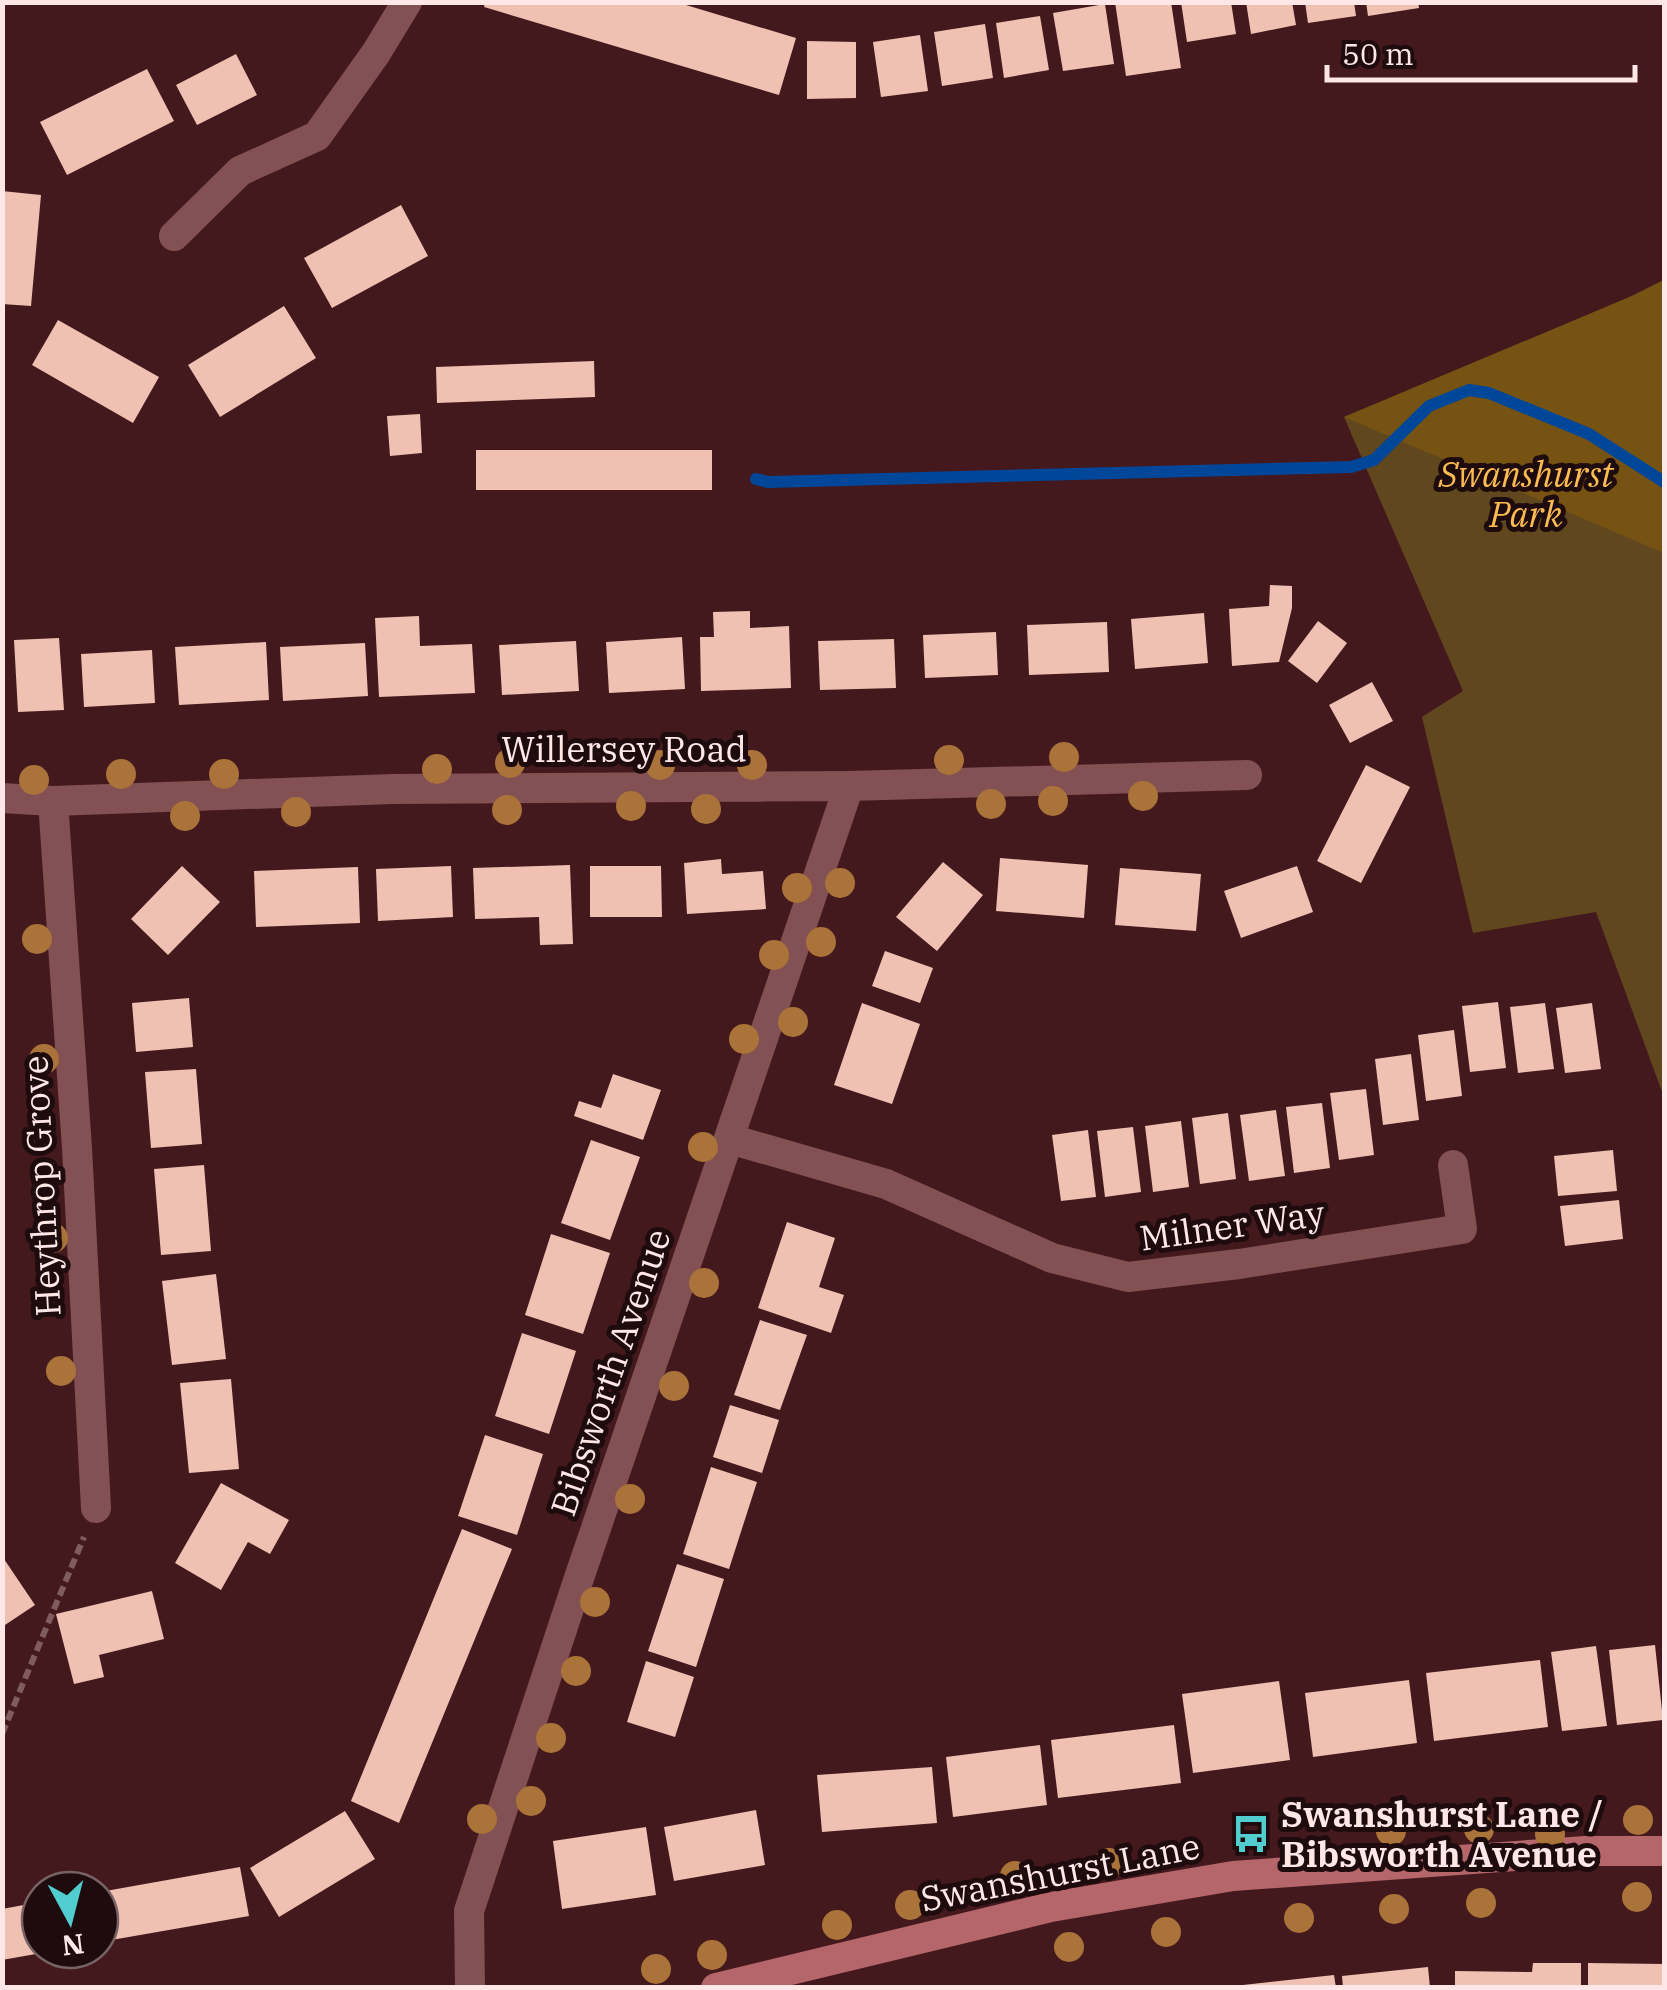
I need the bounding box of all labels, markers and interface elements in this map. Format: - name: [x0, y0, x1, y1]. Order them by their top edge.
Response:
- scale bar: [1327, 20, 1634, 82]
- text: 50 m: [1342, 34, 1414, 73]
- park label: Swanshurst Park: [1438, 451, 1615, 537]
- street label: Willersey Road: [501, 726, 747, 772]
- street label: Heythrop Grove: [11, 1054, 71, 1318]
- street label: Milner Way: [1137, 1189, 1328, 1261]
- street label: Bibsworth Avenue: [539, 1223, 681, 1521]
- place label: Swanshurst Lane / Bibsworth Avenue: [1281, 1791, 1603, 1877]
- bus stop icon: Swanshurst Lane / Bibsworth Avenue: [1230, 1813, 1272, 1855]
- street label: Swanshurst Lane: [917, 1822, 1203, 1922]
- north arrow: [20, 1870, 120, 1970]
- text: N: [60, 1926, 86, 1965]

